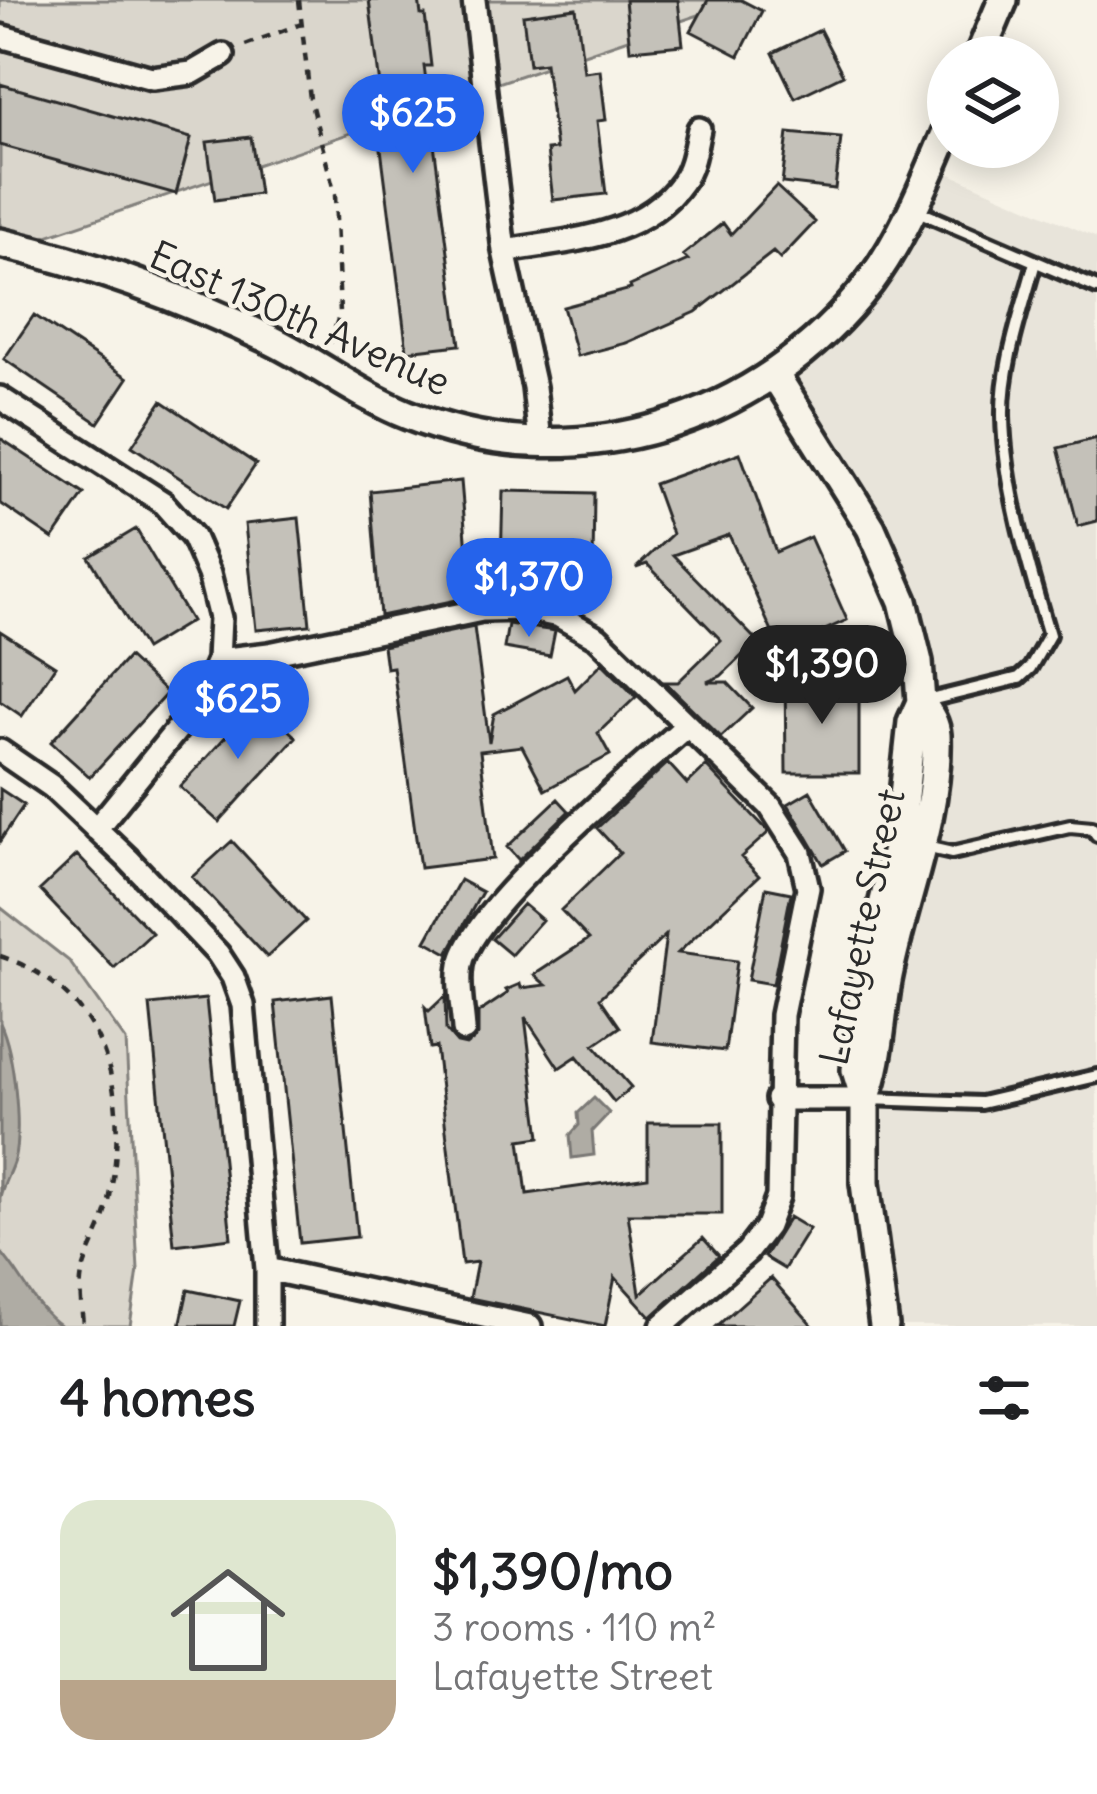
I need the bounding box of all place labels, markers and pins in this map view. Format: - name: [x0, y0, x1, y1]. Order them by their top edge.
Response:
- pin: $625: [342, 74, 484, 176]
- pin: $1,370: [431, 538, 627, 640]
- pin: $1,390: [724, 625, 920, 727]
- pin: $625: [167, 660, 309, 762]

